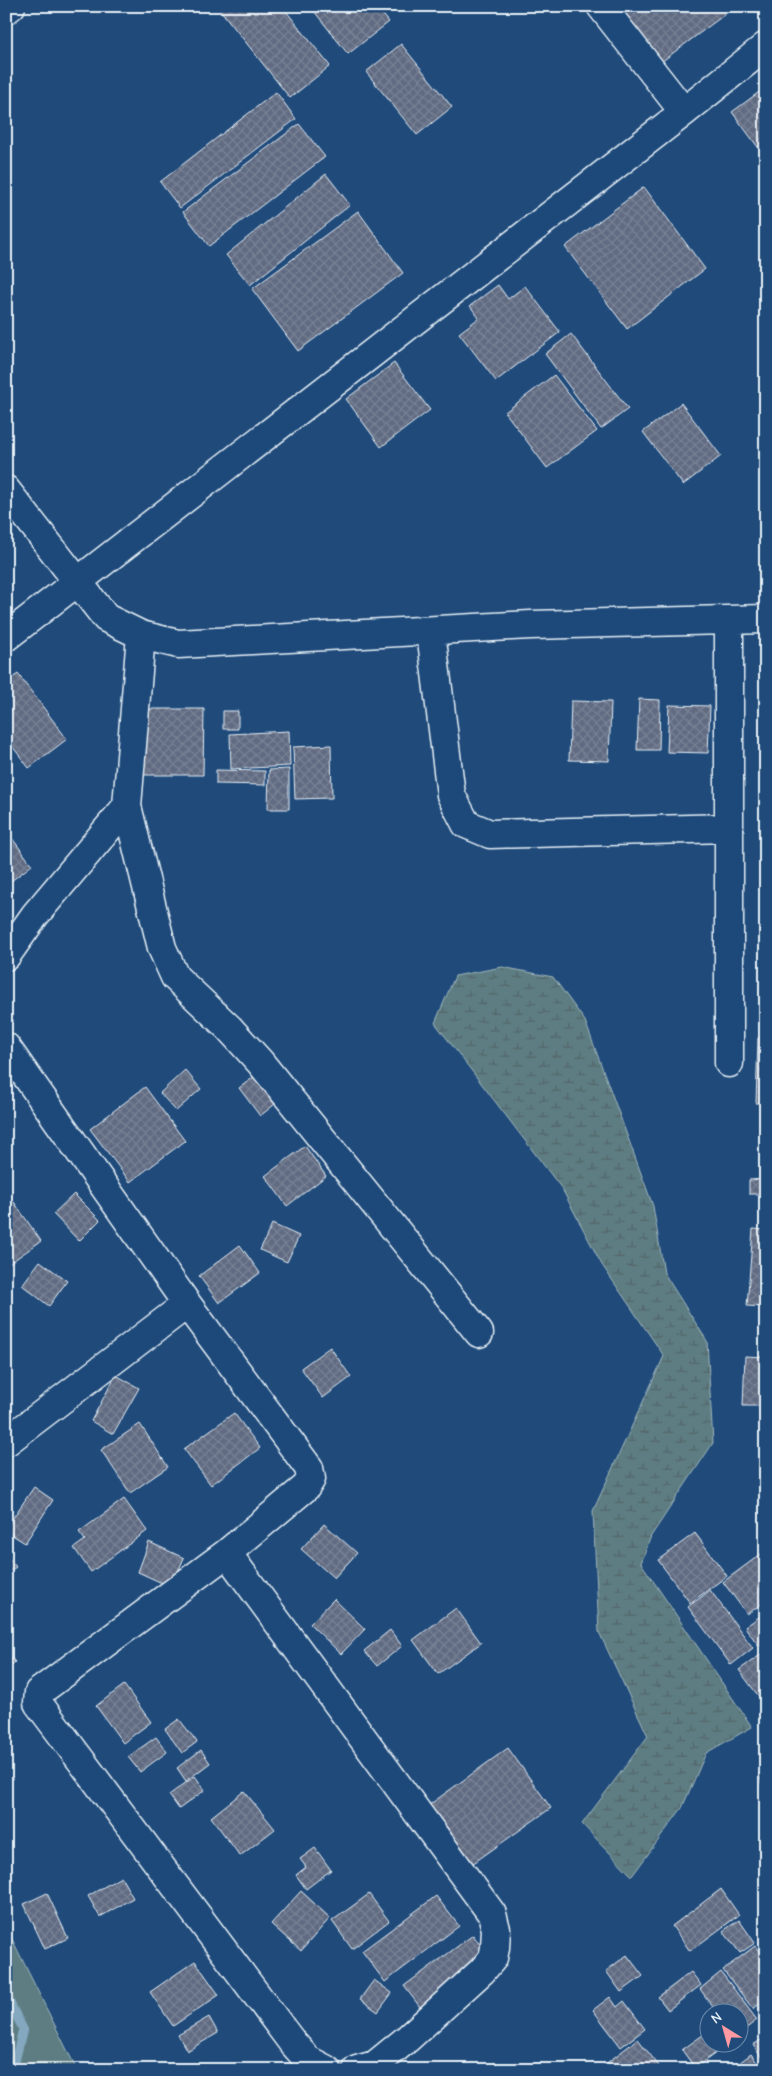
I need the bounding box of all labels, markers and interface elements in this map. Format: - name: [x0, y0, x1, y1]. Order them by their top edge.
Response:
- north arrow: [700, 2004, 750, 2054]
- text: N: [708, 2008, 725, 2028]

